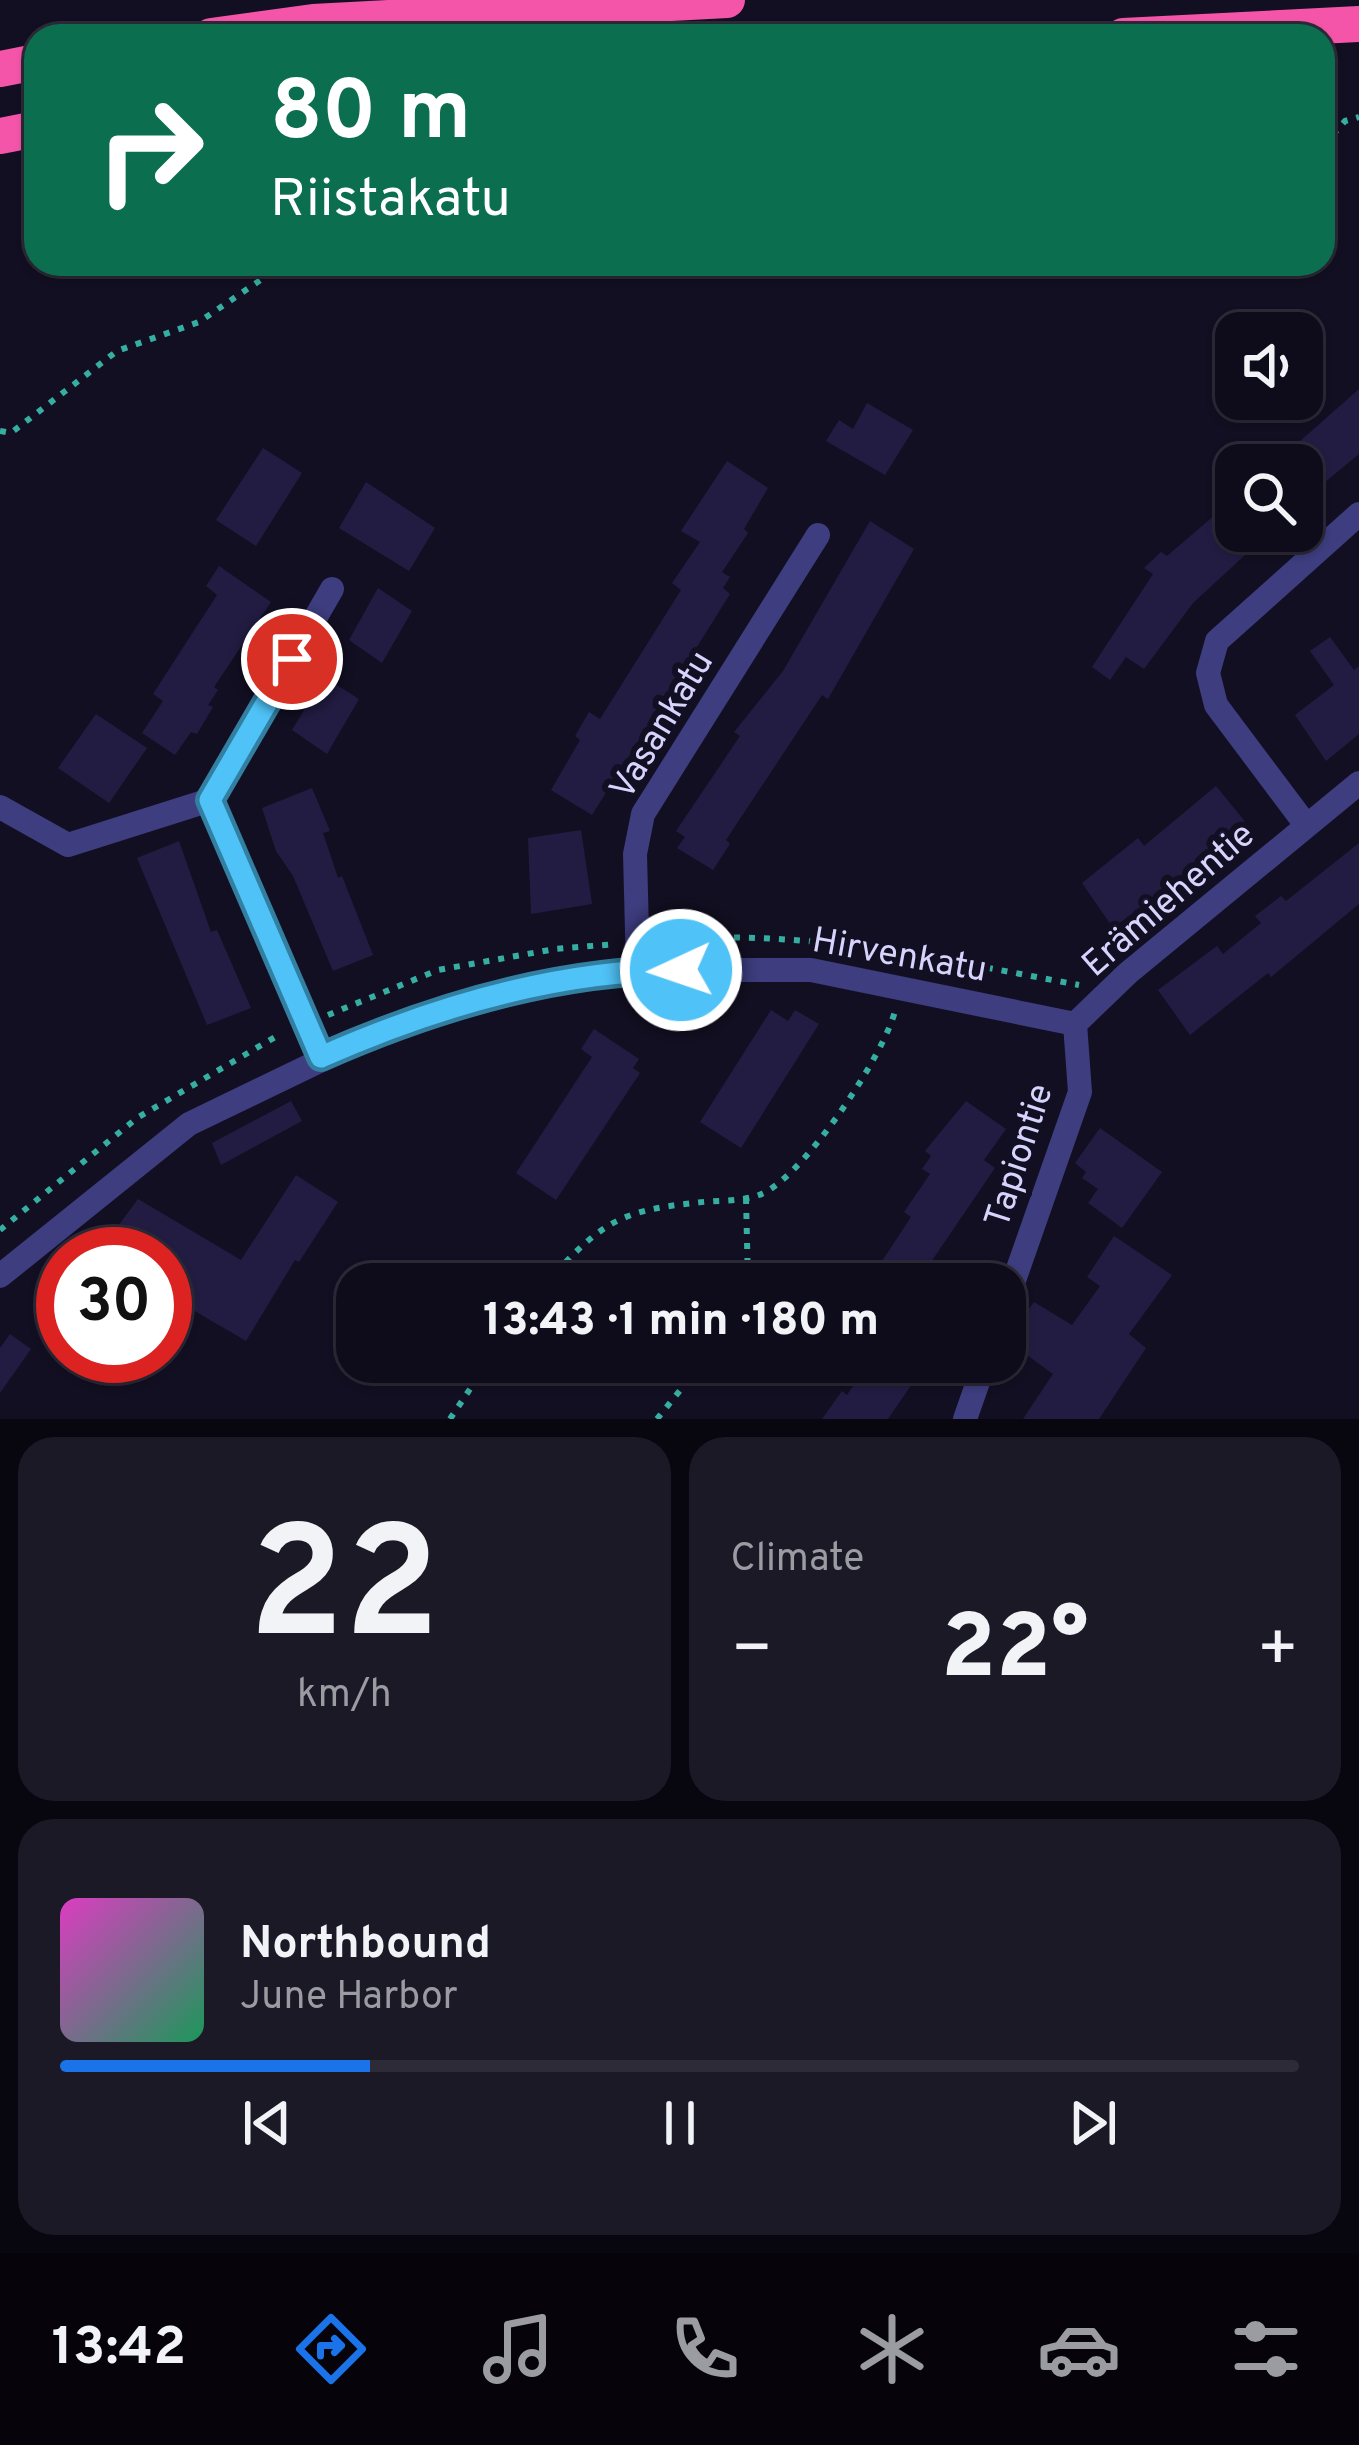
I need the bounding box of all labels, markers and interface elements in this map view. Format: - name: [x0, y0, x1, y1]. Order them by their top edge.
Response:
- text: 80 m: [270, 63, 471, 169]
- icon: right: [72, 72, 228, 228]
- text: Riistakatu: [270, 167, 511, 236]
- map controls: [1215, 312, 1323, 552]
- button: sound: [1215, 312, 1323, 420]
- button: search: [1215, 444, 1323, 552]
- pin: [241, 608, 343, 710]
- icon: arrive: [259, 626, 325, 692]
- street label: Vasankatu: [601, 643, 726, 809]
- street label: Erämiehentie: [1074, 813, 1266, 989]
- position arrow: [618, 907, 744, 1033]
- street label: Hirvenkatu: [808, 919, 990, 995]
- street label: Tapiontie: [976, 1078, 1066, 1234]
- speed limit sign: 30: [36, 1227, 192, 1383]
- text: 13:43 · 1 min · 180 m: [483, 1294, 879, 1351]
- text: 22: [249, 1495, 440, 1693]
- text: Climate: [731, 1536, 864, 1585]
- text: 22°: [941, 1596, 1089, 1709]
- text: −: [731, 1611, 773, 1694]
- text: +: [1256, 1611, 1299, 1694]
- text: km/h: [297, 1672, 392, 1721]
- text: Northbound: [240, 1917, 491, 1974]
- text: June Harbor: [240, 1974, 458, 2023]
- icon: previous: [234, 2090, 300, 2156]
- icon: pause: [647, 2090, 713, 2156]
- icon: next: [1060, 2090, 1126, 2156]
- icon: directions: [289, 2307, 373, 2391]
- icon: music: [476, 2307, 560, 2391]
- icon: phone: [663, 2307, 747, 2391]
- icon: climate: [850, 2307, 934, 2391]
- icon: car: [1037, 2307, 1121, 2391]
- icon: filters: [1224, 2307, 1308, 2391]
- text: 13:42: [51, 2315, 186, 2384]

